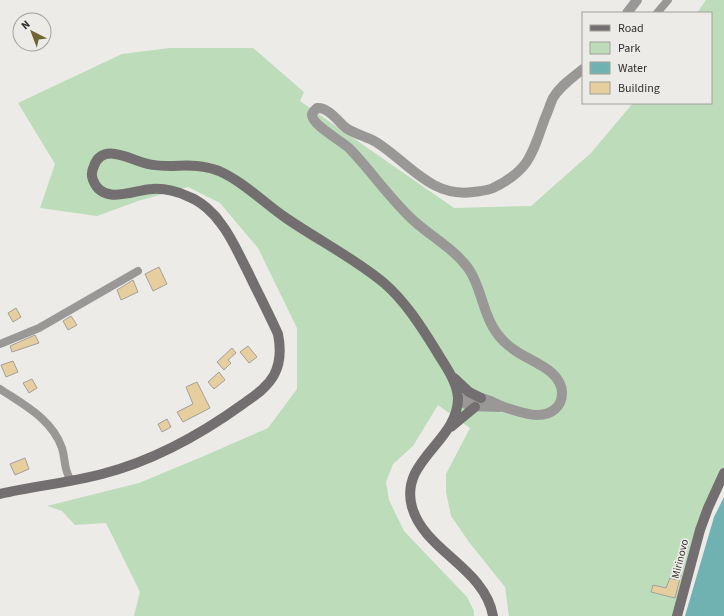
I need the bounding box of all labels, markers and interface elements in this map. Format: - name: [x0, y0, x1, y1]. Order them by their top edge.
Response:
- north arrow: [12, 12, 52, 52]
- legend: [582, 12, 712, 104]
- text: N: [18, 17, 33, 33]
- text: Road: [618, 20, 644, 37]
- text: Park: [618, 40, 640, 57]
- text: Water: [618, 60, 648, 77]
- text: Building: [618, 80, 660, 97]
- street label: Mirinovo: [668, 538, 692, 580]

